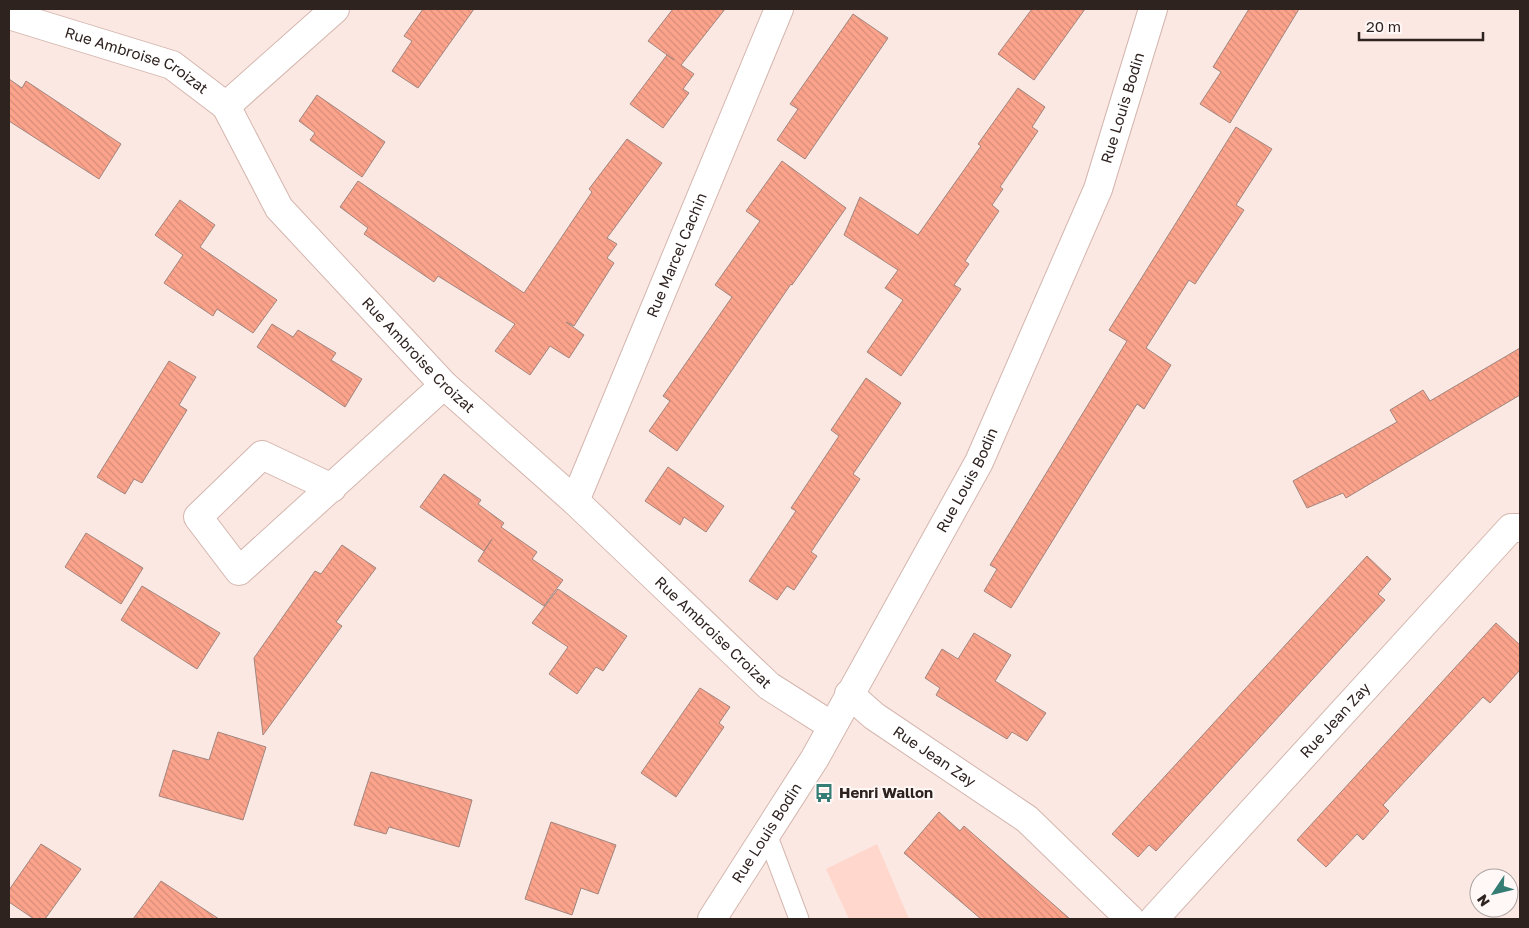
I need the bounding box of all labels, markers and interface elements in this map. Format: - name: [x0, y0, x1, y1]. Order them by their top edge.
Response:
- scale bar: [1359, 10, 1483, 42]
- text: 20 m: [1366, 17, 1401, 35]
- street label: Rue Ambroise Croizat: [63, 23, 212, 97]
- street label: Rue Louis Bodin: [1096, 50, 1147, 165]
- street label: Rue Marcel Cachin: [642, 190, 710, 320]
- street label: Rue Ambroise Croizat: [359, 293, 479, 416]
- street label: Rue Louis Bodin: [932, 425, 1001, 535]
- street label: Rue Ambroise Croizat: [652, 572, 776, 692]
- street label: Rue Jean Zay: [1296, 678, 1374, 761]
- street label: Rue Jean Zay: [890, 722, 980, 790]
- street label: Rue Louis Bodin: [727, 779, 805, 886]
- bus stop icon: Henri Wallon: [813, 782, 835, 804]
- place label: Henri Wallon: [839, 783, 933, 801]
- north arrow: [1469, 868, 1519, 918]
- text: N: [1473, 892, 1493, 910]

